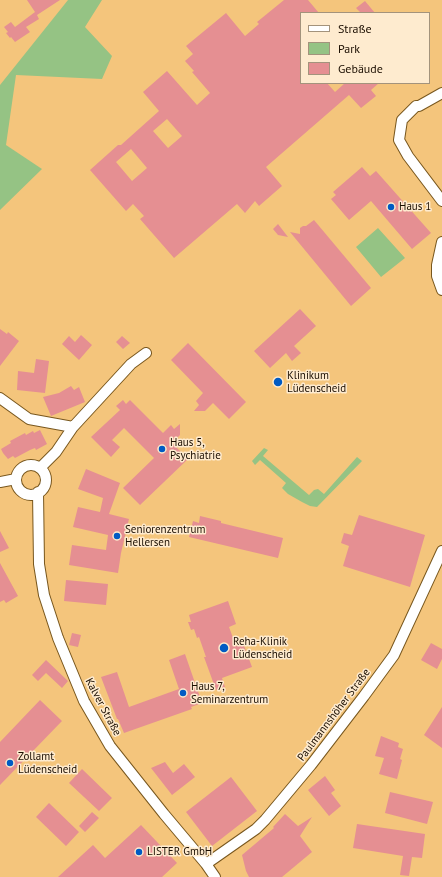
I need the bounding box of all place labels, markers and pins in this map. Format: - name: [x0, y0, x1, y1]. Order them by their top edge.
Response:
- place label: Haus 1: [399, 200, 431, 214]
- marker: Haus 1: [386, 202, 396, 212]
- place label: Klinikum Lüdenscheid: [287, 369, 346, 395]
- marker: Klinikum Lüdenscheid: [272, 376, 284, 388]
- place label: Haus 5, Psychiatrie: [170, 436, 221, 462]
- marker: Haus 5, Psychiatrie: [157, 444, 167, 454]
- place label: Seniorenzentrum Hellersen: [125, 523, 205, 549]
- marker: Seniorenzentrum Hellersen: [112, 531, 122, 541]
- place label: Reha-Klinik Lüdenscheid: [233, 635, 292, 661]
- marker: Reha-Klinik Lüdenscheid: [218, 642, 230, 654]
- place label: Haus 7, Seminarzentrum: [191, 680, 268, 706]
- marker: Haus 7, Seminarzentrum: [178, 688, 188, 698]
- place label: Zollamt Lüdenscheid: [18, 750, 77, 776]
- marker: Zollamt Lüdenscheid: [5, 758, 15, 768]
- place label: LISTER GmbH: [147, 845, 212, 859]
- marker: LISTER GmbH: [134, 847, 144, 857]

